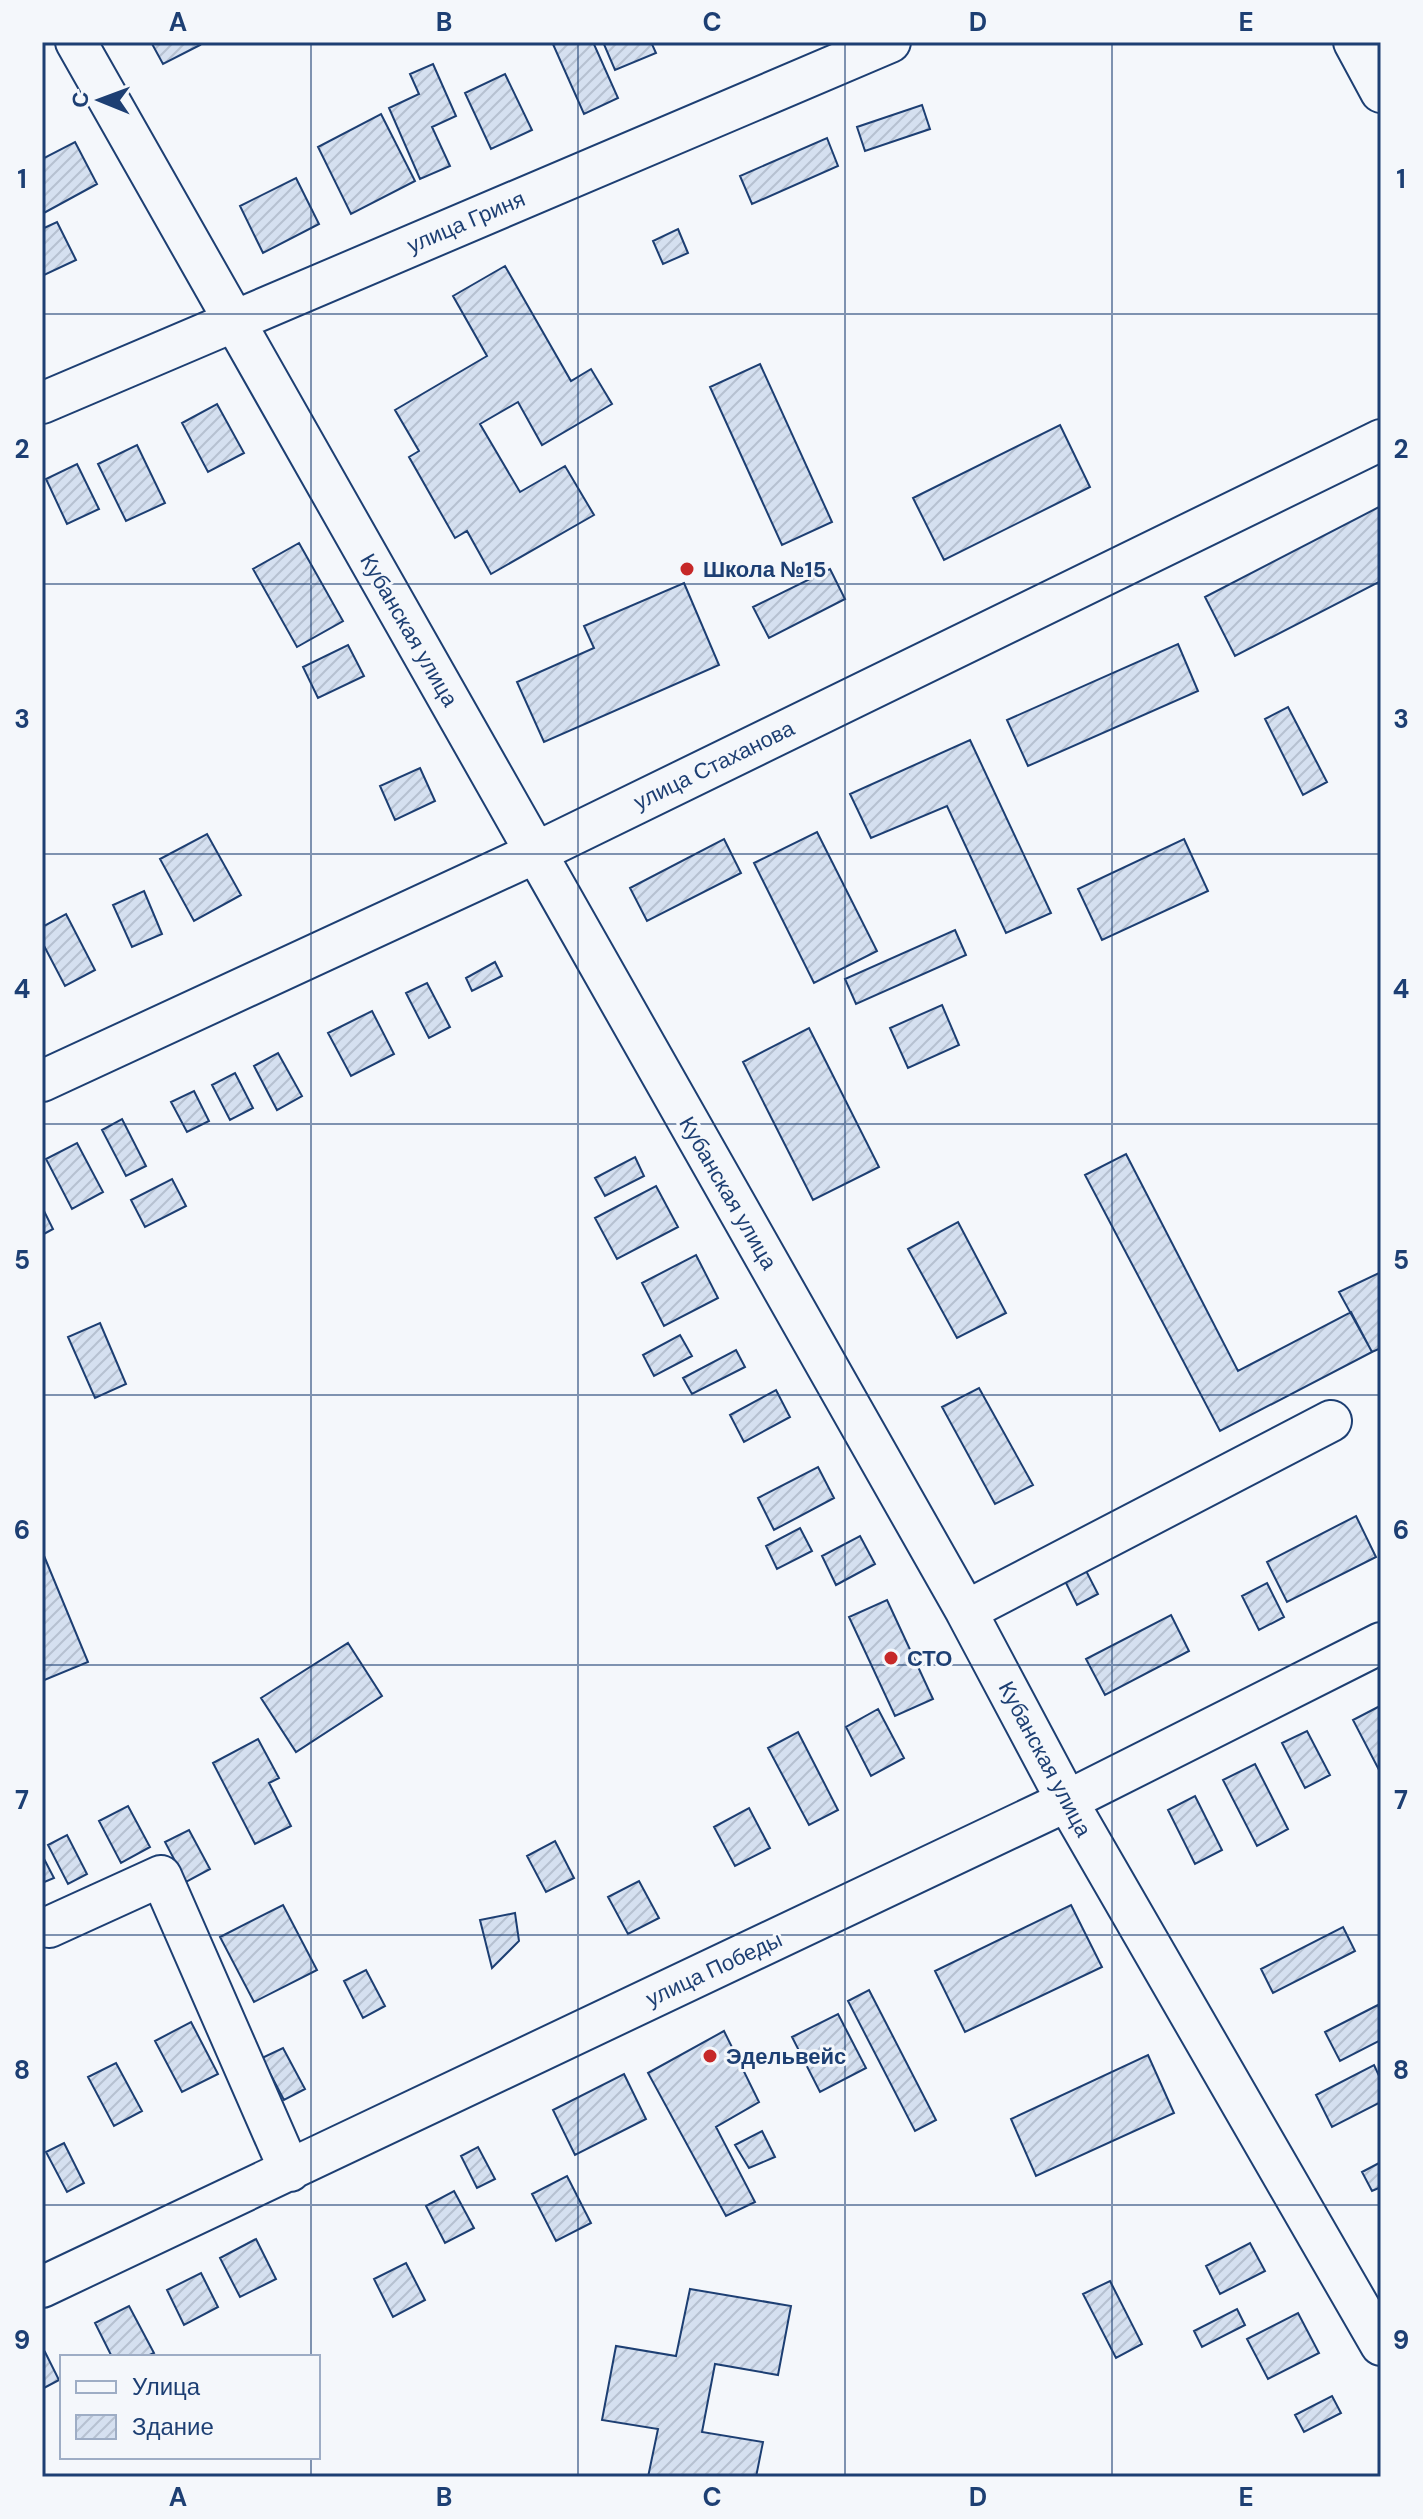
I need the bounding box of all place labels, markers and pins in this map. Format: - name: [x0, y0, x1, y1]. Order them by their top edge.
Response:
- place label: Школа №15: [703, 555, 826, 584]
- marker: Школа №15: [678, 560, 696, 578]
- place label: СТО: [907, 1644, 952, 1673]
- marker: СТО: [882, 1649, 900, 1667]
- place label: Эдельвейс: [726, 2042, 846, 2071]
- marker: Эдельвейс: [701, 2047, 719, 2065]

